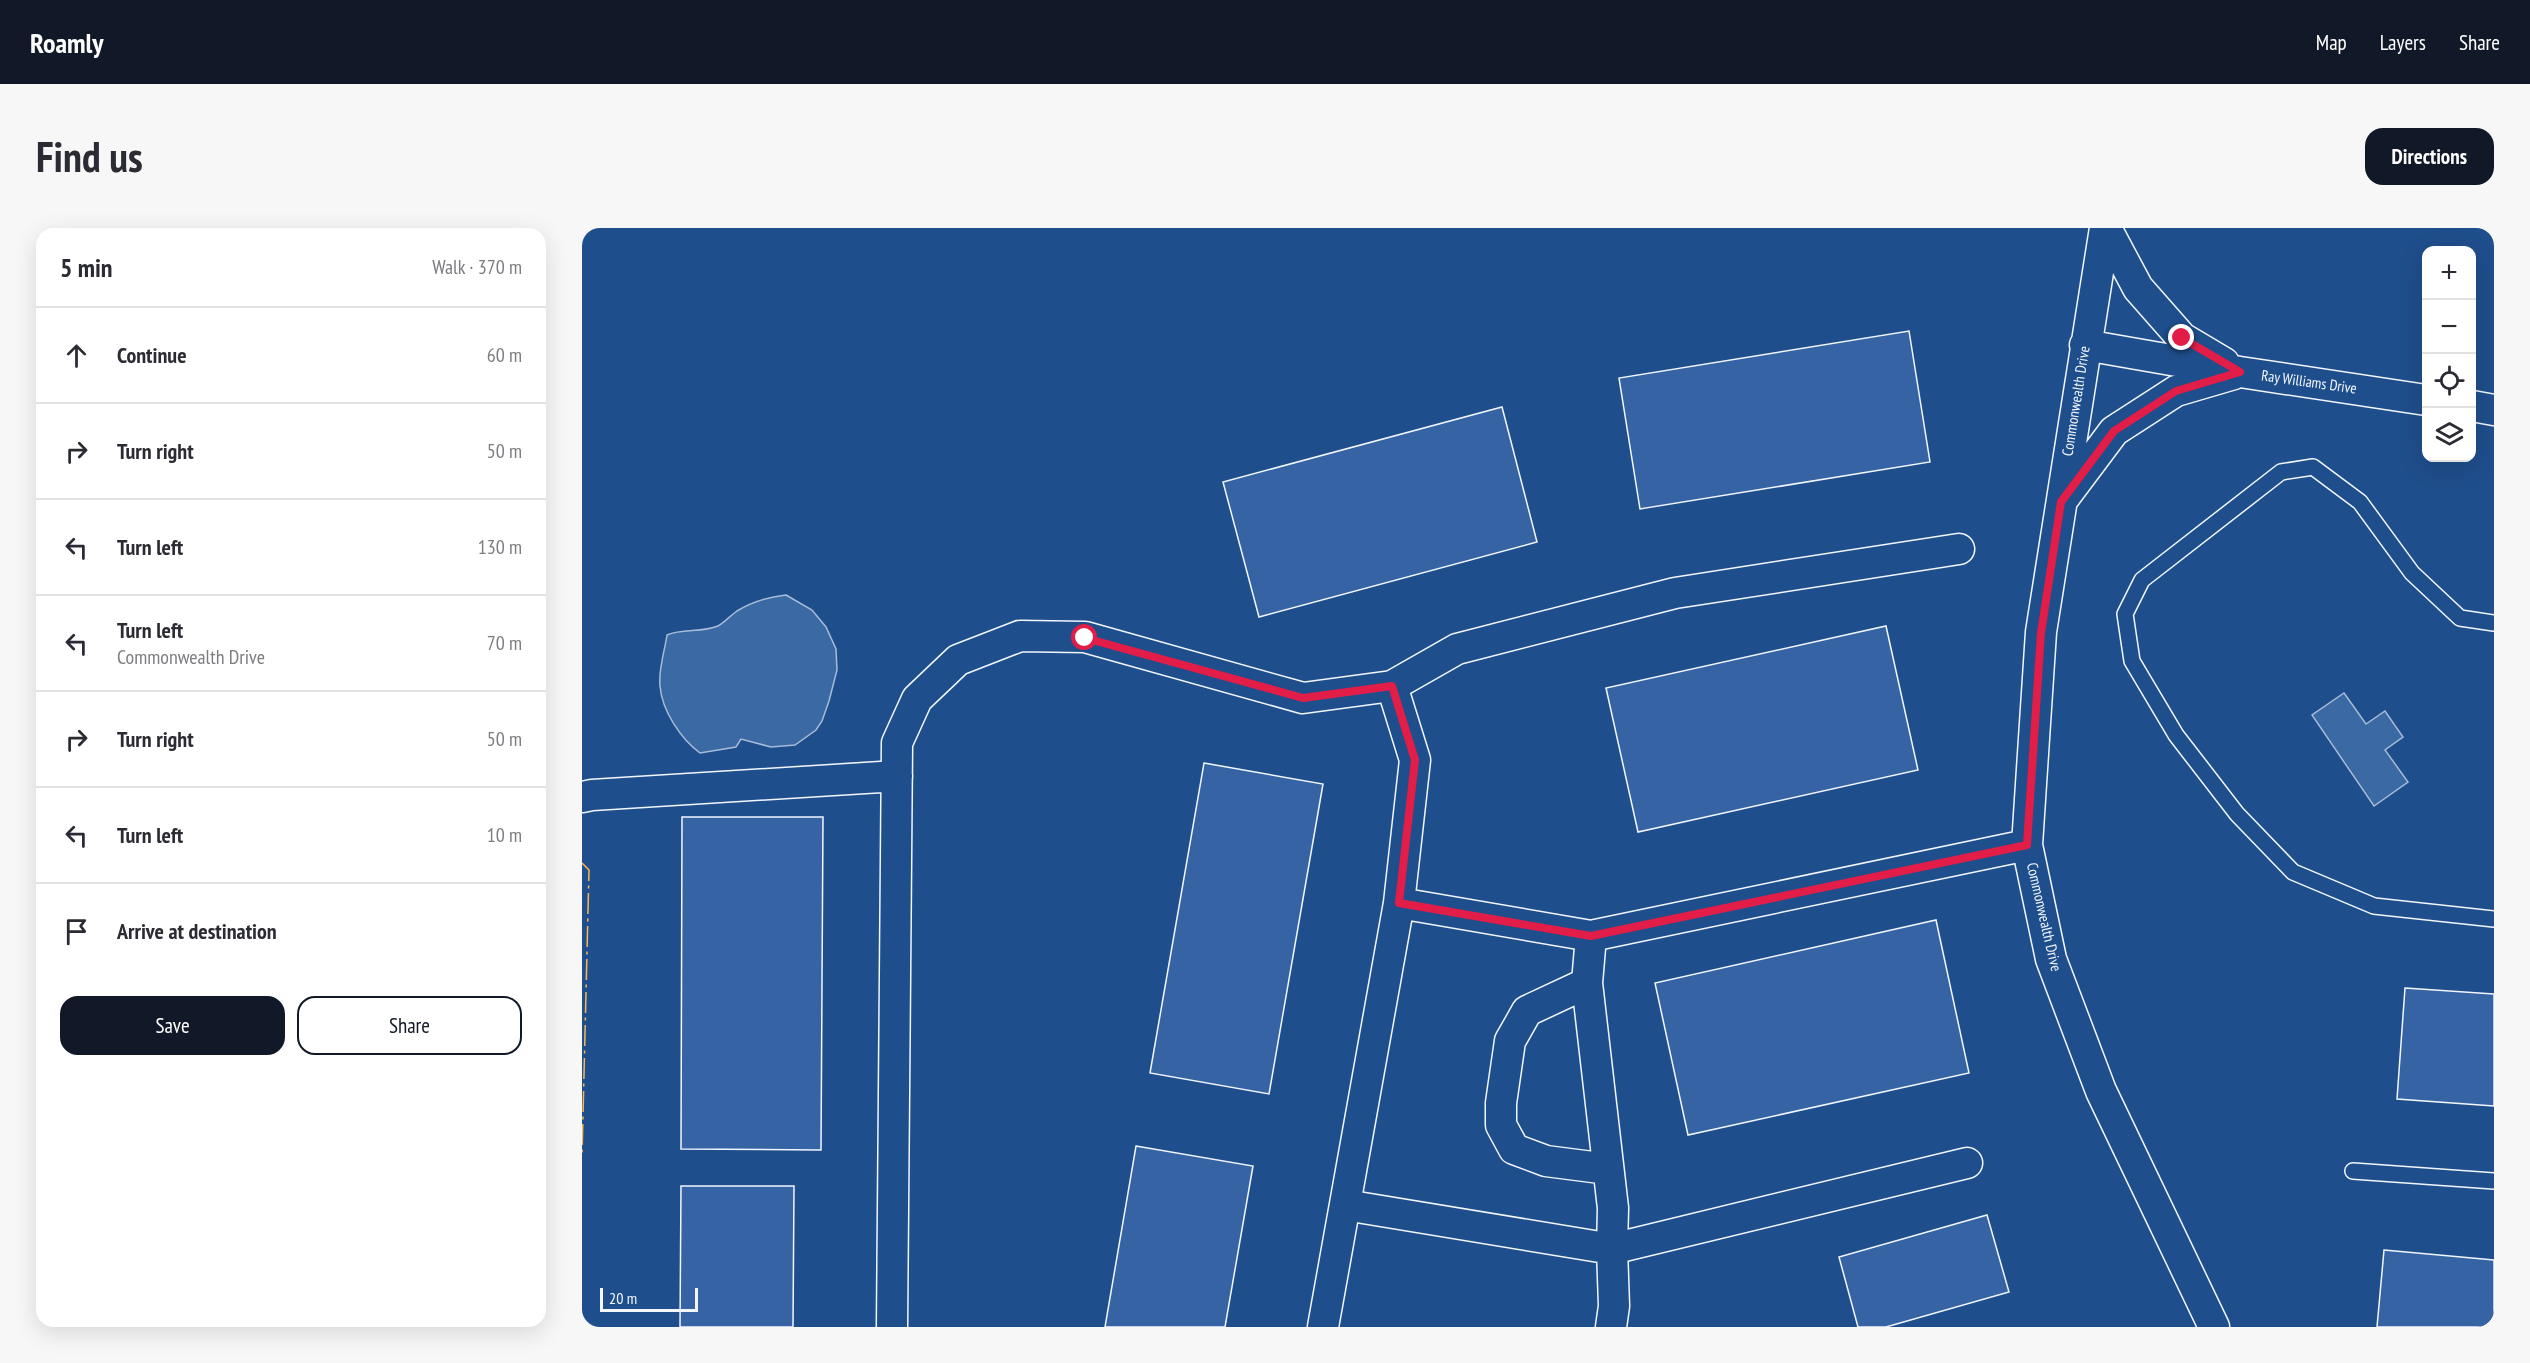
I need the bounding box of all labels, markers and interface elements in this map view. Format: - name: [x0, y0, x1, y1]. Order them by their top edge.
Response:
- text: Roamly: [30, 24, 104, 61]
- text: Map: [2316, 29, 2347, 56]
- text: Layers: [2380, 29, 2426, 56]
- text: Share: [2459, 29, 2500, 56]
- button: Directions: [2365, 128, 2494, 185]
- text: Find us: [36, 129, 143, 184]
- map controls: [2422, 246, 2476, 462]
- button: +: [2422, 246, 2476, 300]
- text: 5 min: [60, 251, 113, 284]
- text: Walk · 370 m: [432, 254, 522, 280]
- button: −: [2422, 300, 2476, 354]
- route end: [2168, 324, 2194, 350]
- icon: ahead: [60, 339, 93, 372]
- text: Continue: [117, 341, 187, 369]
- text: 60 m: [487, 342, 522, 368]
- street label: Commonwealth Drive: [2057, 345, 2094, 457]
- button: locate: [2422, 354, 2476, 408]
- street label: Ray Williams Drive: [2260, 365, 2358, 398]
- button: layers: [2422, 408, 2476, 462]
- icon: right: [60, 435, 93, 468]
- text: Turn right: [117, 437, 194, 465]
- text: 50 m: [487, 438, 522, 464]
- icon: left: [60, 531, 93, 564]
- text: Turn left: [117, 533, 183, 561]
- text: 130 m: [478, 534, 522, 560]
- text: Turn left: [117, 616, 183, 644]
- route start: [1071, 624, 1097, 650]
- icon: left: [60, 627, 93, 660]
- text: 70 m: [487, 630, 522, 656]
- text: Commonwealth Drive: [117, 644, 265, 670]
- icon: right: [60, 723, 93, 756]
- text: Turn right: [117, 725, 194, 753]
- text: 50 m: [487, 726, 522, 752]
- icon: left: [60, 819, 93, 852]
- text: Turn left: [117, 821, 183, 849]
- text: 10 m: [487, 822, 522, 848]
- street label: Commonwealth Drive: [2023, 861, 2066, 973]
- icon: arrive: [60, 915, 93, 948]
- text: Arrive at destination: [117, 917, 277, 945]
- button: Save: [60, 996, 285, 1055]
- button: Share: [297, 996, 522, 1055]
- scale bar: [600, 1285, 698, 1312]
- text: 20 m: [609, 1288, 637, 1308]

